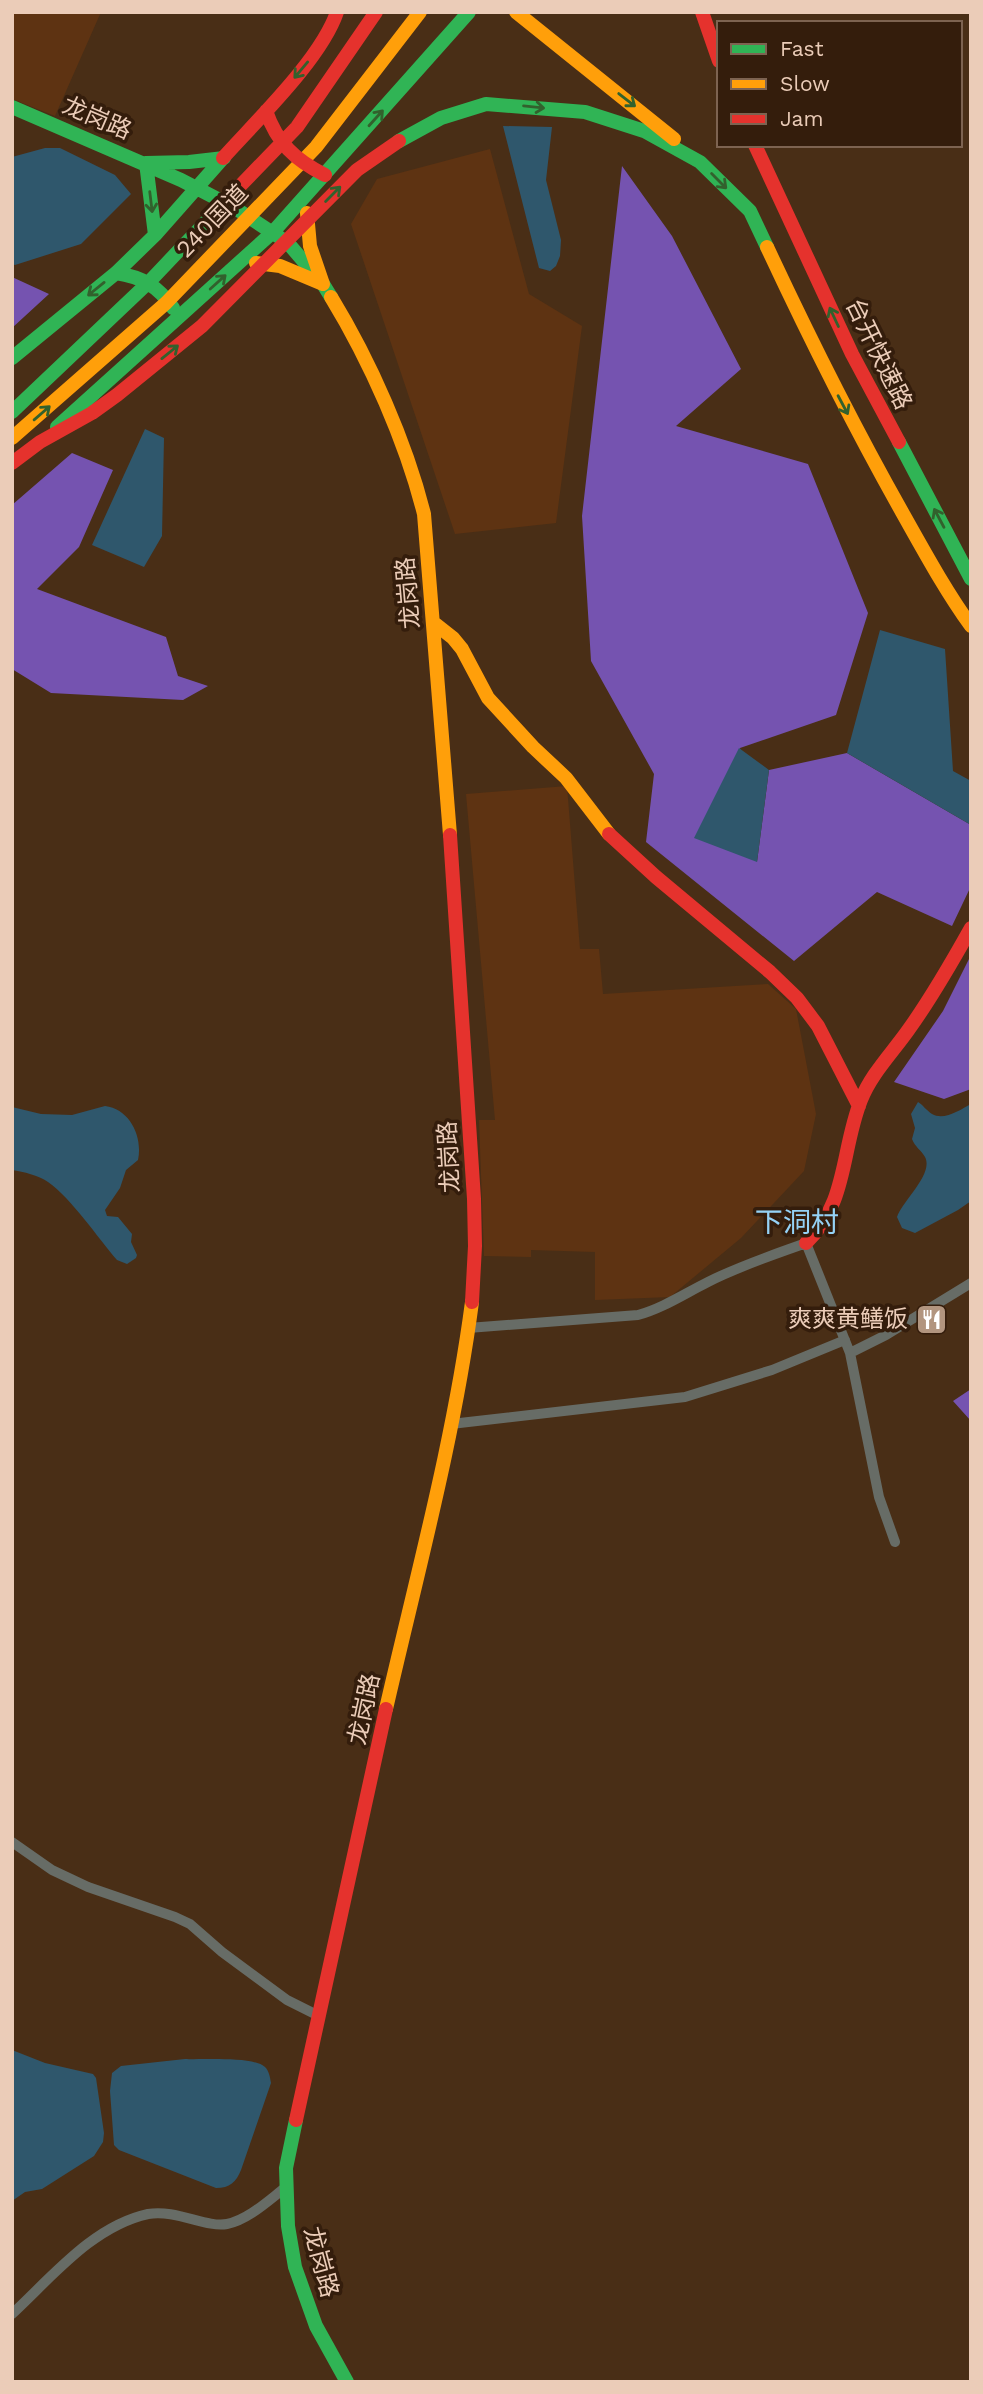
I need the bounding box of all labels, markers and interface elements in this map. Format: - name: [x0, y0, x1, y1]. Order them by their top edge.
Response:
- legend: [717, 21, 962, 147]
- text: Fast: [780, 36, 824, 61]
- one-way arrow: [294, 61, 310, 79]
- text: Slow: [780, 71, 830, 96]
- street label: 龙岗路: [58, 91, 136, 145]
- one-way arrow: [618, 92, 636, 107]
- one-way arrow: [522, 101, 545, 114]
- text: Jam: [780, 106, 823, 131]
- one-way arrow: [368, 109, 384, 127]
- one-way arrow: [711, 173, 728, 190]
- street label: 240国道: [170, 179, 254, 263]
- one-way arrow: [325, 185, 342, 202]
- one-way arrow: [144, 190, 157, 212]
- one-way arrow: [209, 274, 227, 290]
- one-way arrow: [87, 282, 105, 297]
- street label: 台开快速路: [840, 294, 918, 414]
- one-way arrow: [827, 306, 840, 328]
- one-way arrow: [160, 344, 178, 359]
- one-way arrow: [837, 394, 850, 415]
- one-way arrow: [33, 405, 51, 421]
- one-way arrow: [932, 508, 946, 529]
- street label: 龙岗路: [391, 556, 425, 630]
- street label: 龙岗路: [433, 1120, 465, 1194]
- district label: 下洞村: [755, 1206, 839, 1239]
- restaurant icon: 爽爽黄鳝饭: [914, 1302, 948, 1336]
- place label: 爽爽黄鳝饭: [788, 1305, 908, 1333]
- street label: 龙岗路: [343, 1671, 385, 1747]
- street label: 龙岗路: [298, 2224, 344, 2300]

